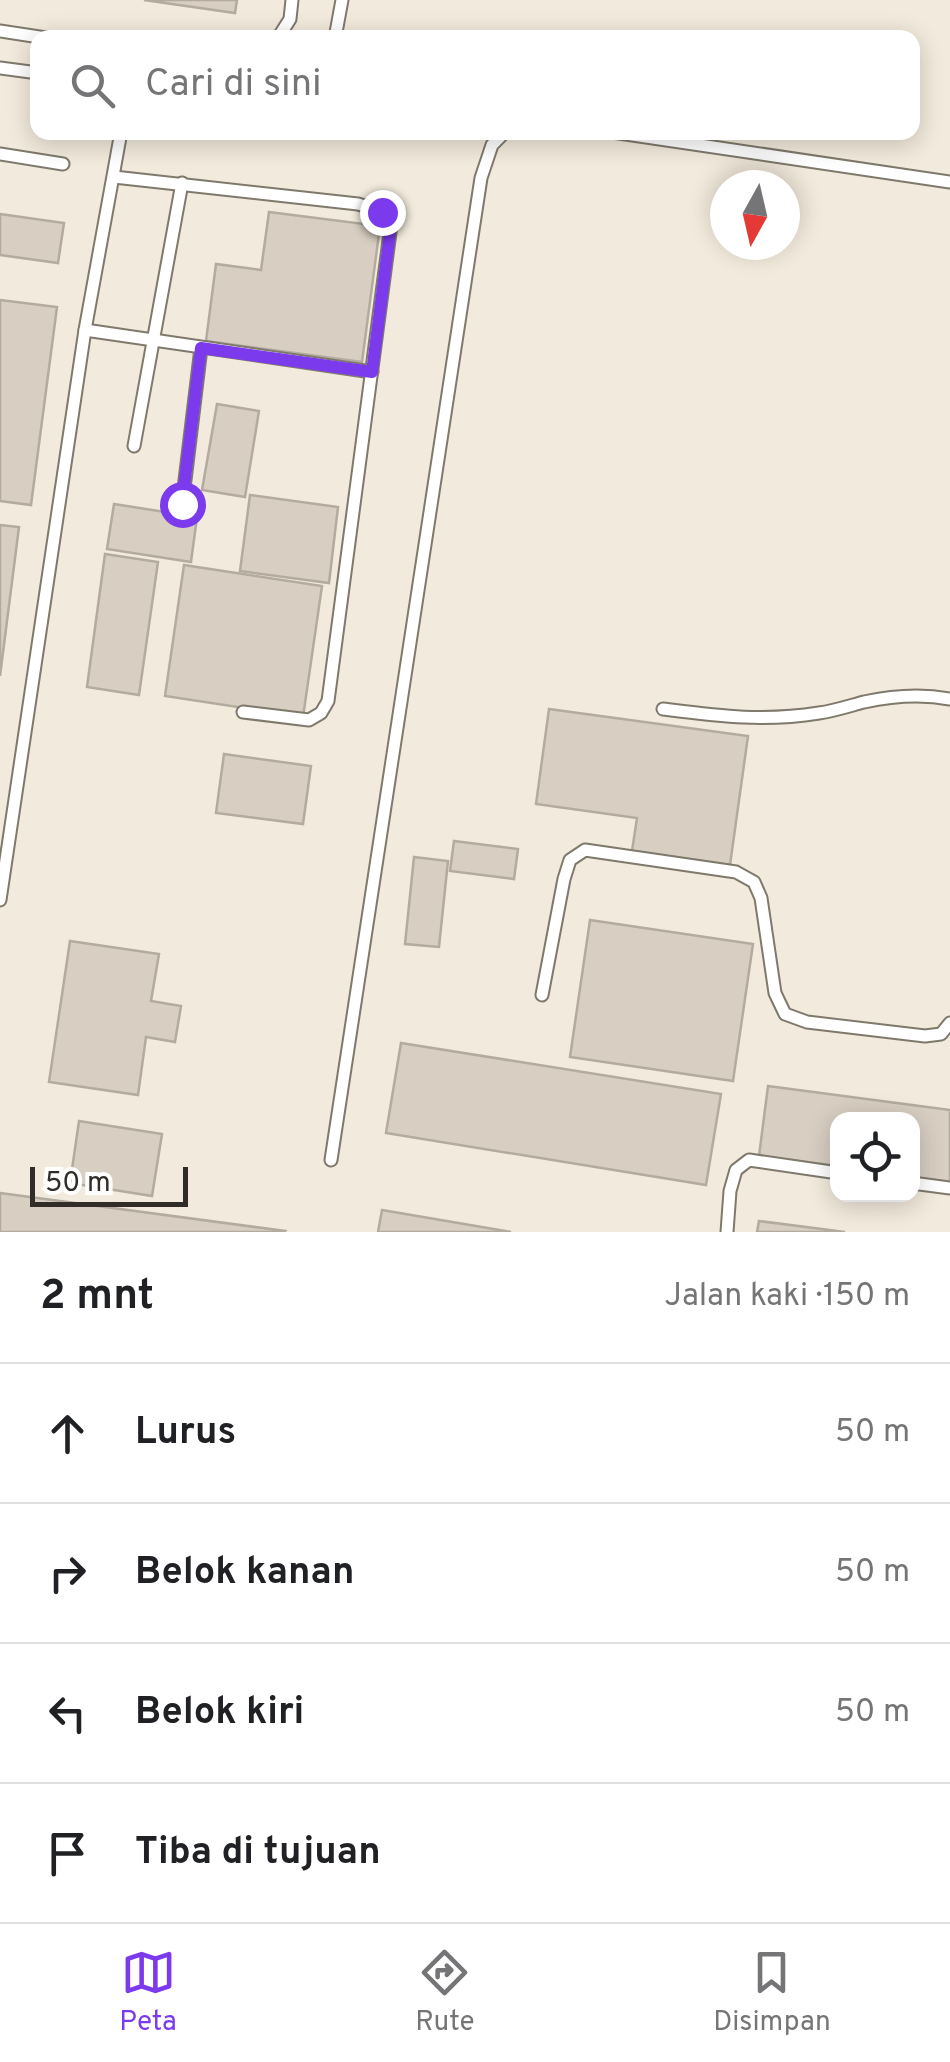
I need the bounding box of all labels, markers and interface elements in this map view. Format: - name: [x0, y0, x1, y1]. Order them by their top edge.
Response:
- search box: [30, 30, 920, 140]
- icon: search: [65, 58, 120, 113]
- text: Cari di sini: [145, 61, 322, 110]
- north arrow: [710, 170, 800, 260]
- route end: [360, 190, 406, 236]
- route start: [160, 482, 206, 528]
- map controls: [830, 1112, 920, 1202]
- button: locate: [830, 1112, 920, 1202]
- scale bar: [30, 1162, 188, 1206]
- text: 50 m: [45, 1166, 111, 1202]
- text: 2 mnt: [40, 1271, 154, 1324]
- text: Jalan kaki · 150 m: [664, 1277, 910, 1317]
- icon: ahead: [40, 1406, 95, 1461]
- text: Lurus: [135, 1409, 236, 1458]
- text: 50 m: [835, 1413, 910, 1453]
- icon: right: [40, 1546, 95, 1601]
- text: Belok kanan: [135, 1549, 354, 1598]
- text: 50 m: [835, 1553, 910, 1593]
- icon: left: [40, 1686, 95, 1741]
- text: Belok kiri: [135, 1689, 304, 1738]
- text: 50 m: [835, 1693, 910, 1733]
- icon: arrive: [40, 1826, 95, 1881]
- text: Tiba di tujuan: [135, 1829, 381, 1878]
- tab: Peta: [119, 1945, 177, 2041]
- tab: Rute: [415, 1945, 475, 2041]
- tab: Disimpan: [713, 1945, 831, 2041]

